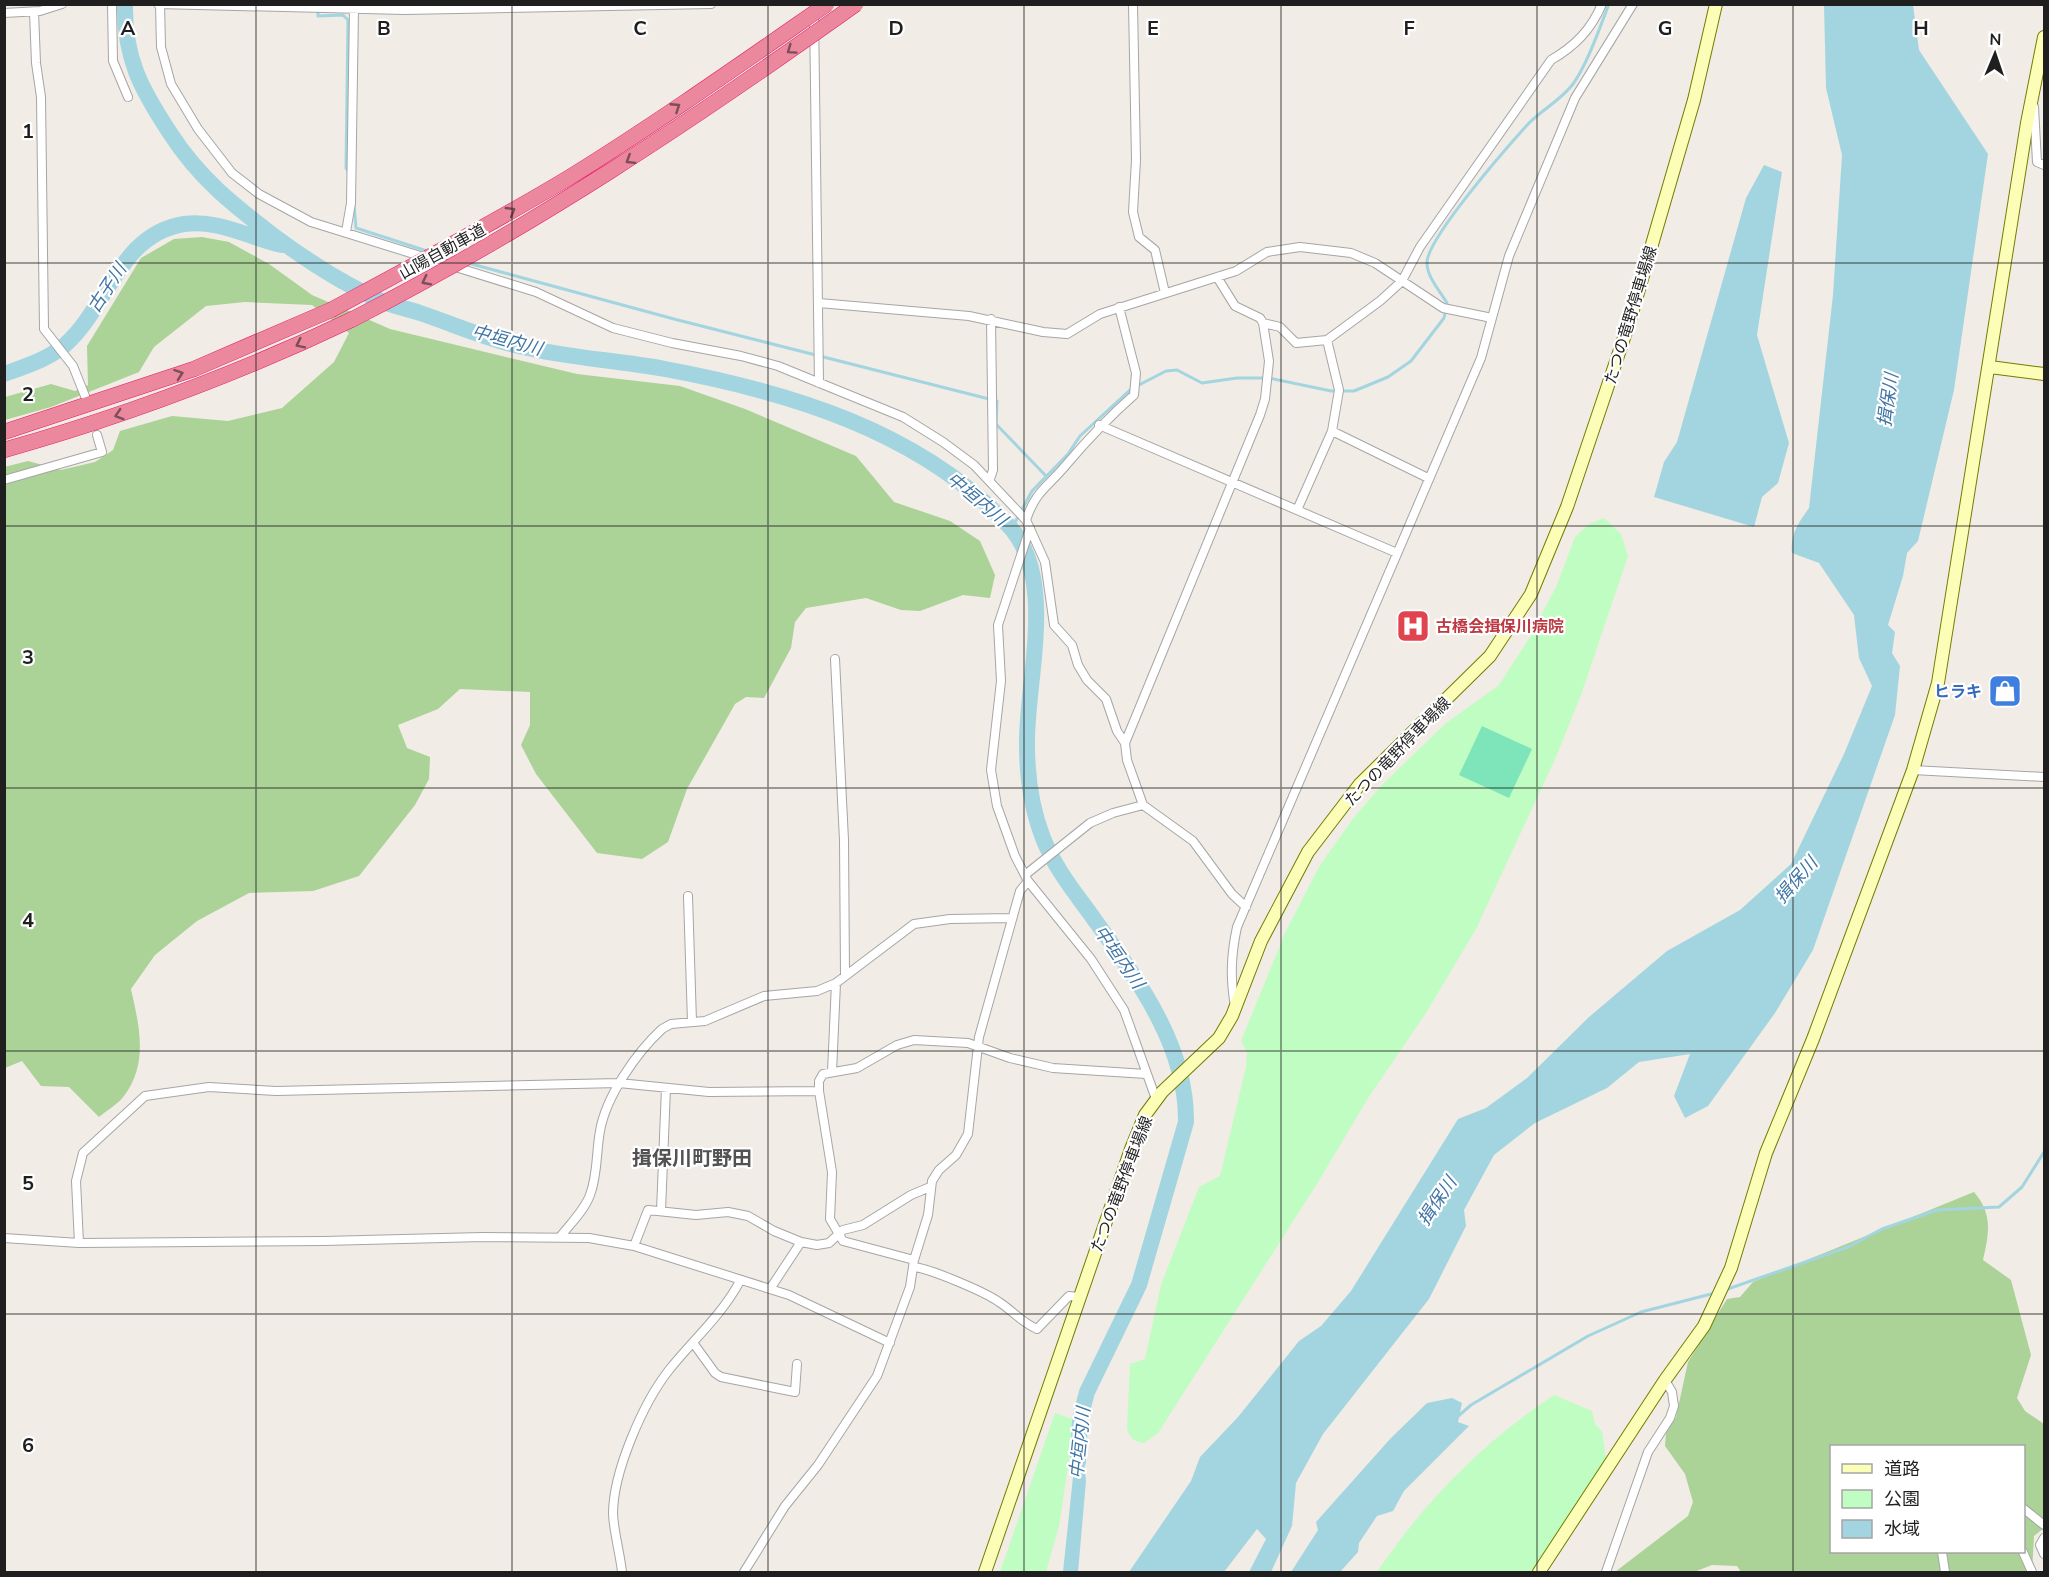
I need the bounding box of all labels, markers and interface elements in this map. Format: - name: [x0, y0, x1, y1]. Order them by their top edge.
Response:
- text: A: [121, 15, 136, 42]
- text: B: [377, 15, 391, 42]
- text: C: [633, 15, 647, 42]
- text: D: [888, 15, 904, 42]
- text: E: [1147, 15, 1159, 42]
- text: F: [1403, 15, 1415, 42]
- text: G: [1658, 15, 1672, 42]
- text: H: [1913, 15, 1929, 42]
- north arrow: [1965, 24, 2025, 84]
- text: N: [1989, 29, 2002, 51]
- one-way arrow: [787, 43, 798, 54]
- one-way arrow: [670, 104, 681, 115]
- text: 1: [22, 118, 34, 145]
- one-way arrow: [626, 153, 637, 164]
- one-way arrow: [505, 207, 515, 219]
- street label: 山陽自動車道: [395, 219, 490, 285]
- street label: たつの竜野停車場線: [1599, 243, 1663, 387]
- water label: 古子川: [82, 257, 133, 317]
- one-way arrow: [422, 274, 433, 285]
- water label: 中垣内川: [469, 319, 547, 361]
- one-way arrow: [296, 336, 307, 348]
- one-way arrow: [174, 368, 184, 381]
- water label: 揖保川: [1872, 370, 1904, 428]
- text: 2: [22, 381, 34, 408]
- one-way arrow: [114, 408, 125, 420]
- water label: 中垣内川: [942, 467, 1014, 533]
- hospital icon: 古橋会揖保川病院: [1395, 608, 1431, 644]
- place label: 古橋会揖保川病院: [1436, 616, 1564, 638]
- text: 3: [22, 644, 34, 671]
- shop icon: ヒラキ: [1987, 673, 2023, 709]
- place label: ヒラキ: [1934, 681, 1982, 703]
- street label: たつの竜野停車場線: [1340, 692, 1456, 811]
- water label: 揖保川: [1769, 850, 1824, 908]
- text: 4: [22, 907, 34, 934]
- water label: 中垣内川: [1089, 921, 1151, 995]
- street label: たつの竜野停車場線: [1086, 1113, 1158, 1256]
- district label: 揖保川町野田: [632, 1145, 752, 1172]
- text: 5: [22, 1170, 34, 1197]
- water label: 揖保川: [1412, 1170, 1463, 1230]
- water label: 中垣内川: [1064, 1404, 1096, 1480]
- text: 6: [22, 1432, 34, 1459]
- legend: [1830, 1445, 2025, 1553]
- text: 道路: [1884, 1457, 1920, 1481]
- text: 公園: [1884, 1487, 1920, 1511]
- text: 水域: [1884, 1517, 1920, 1541]

